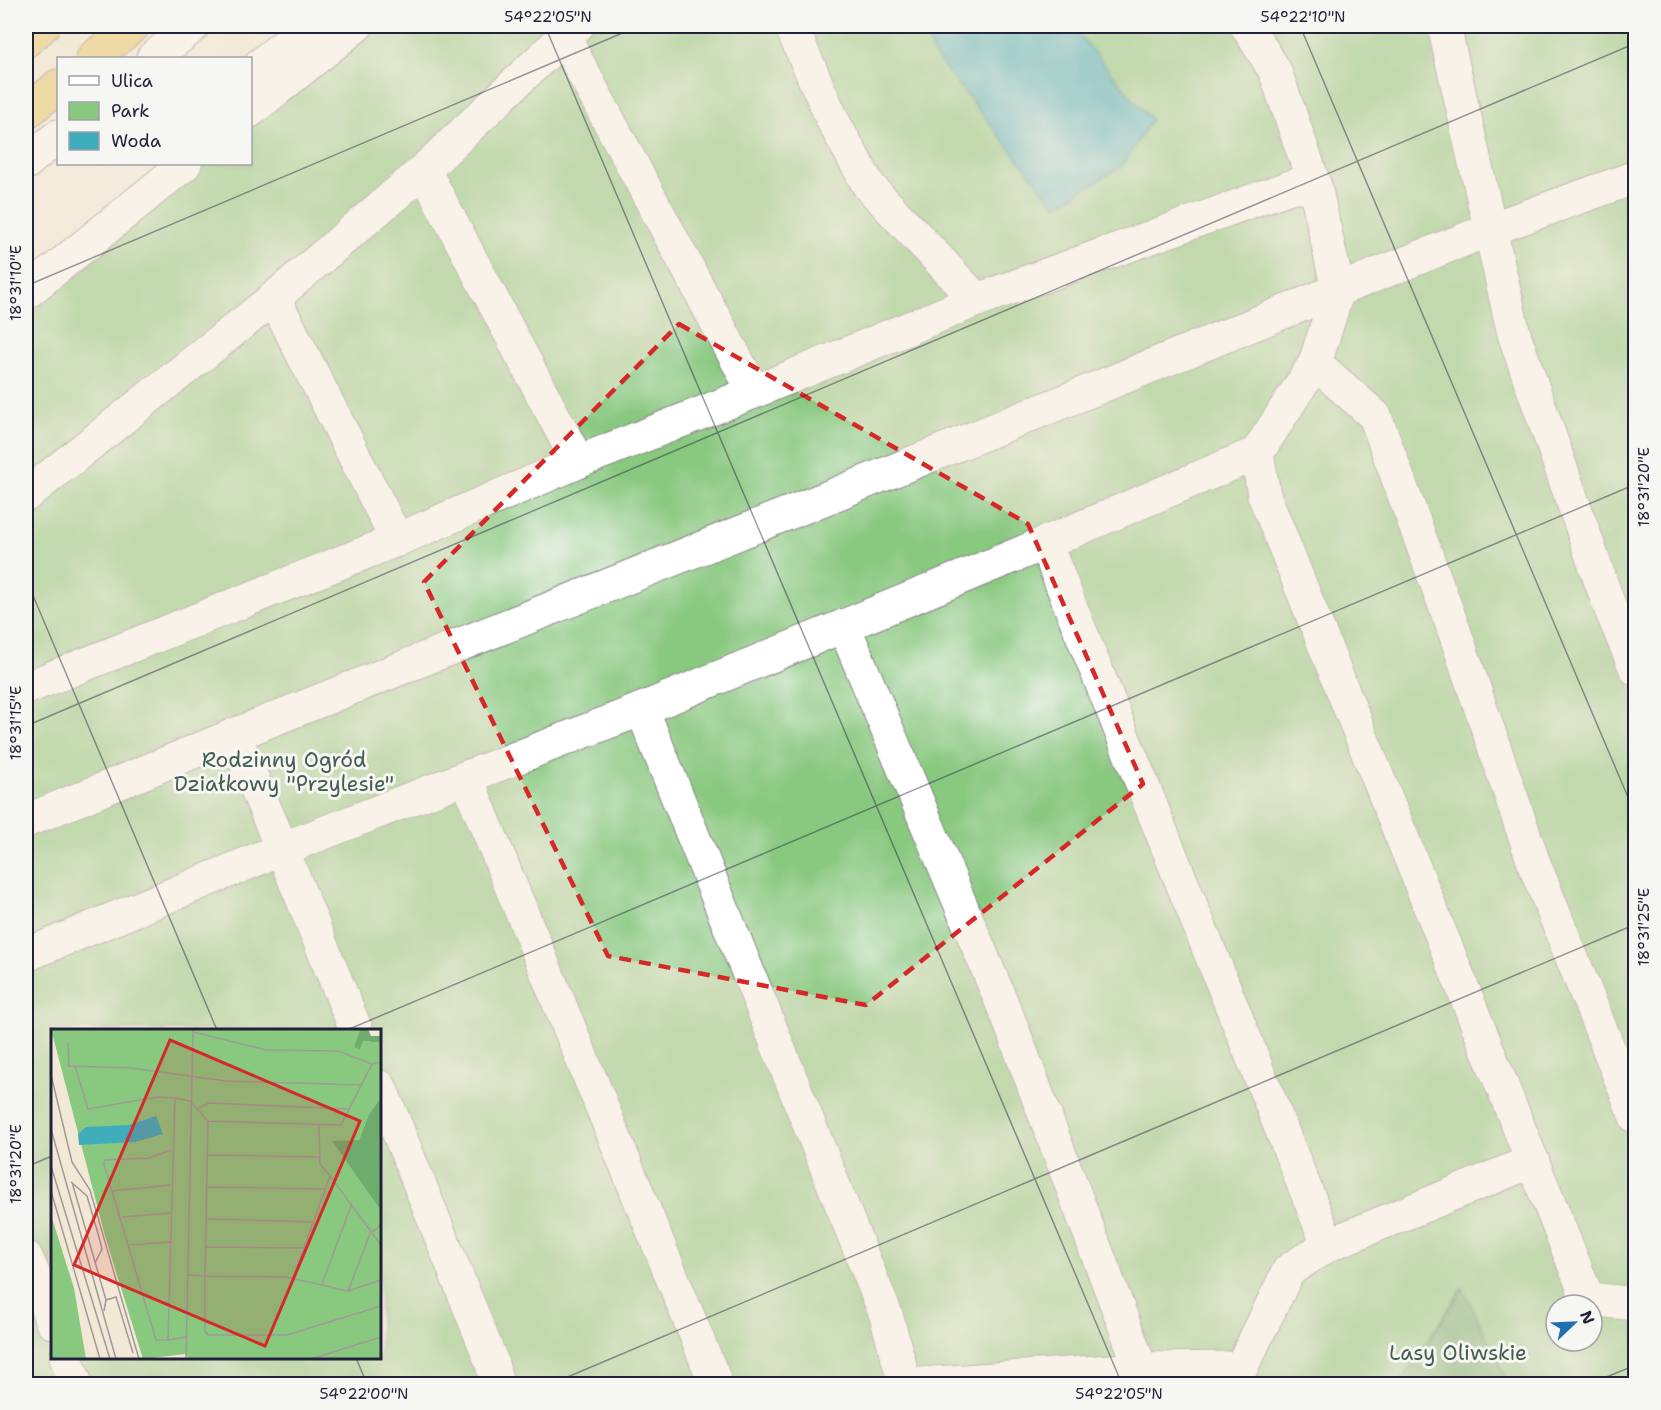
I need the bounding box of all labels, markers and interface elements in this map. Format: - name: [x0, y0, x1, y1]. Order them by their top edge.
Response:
- text: 54°22'05"N: [504, 7, 592, 27]
- text: 54°22'10"N: [1261, 7, 1345, 27]
- legend: [57, 57, 252, 165]
- text: Ulica: [111, 69, 153, 93]
- text: Park: [111, 99, 150, 123]
- text: Woda: [111, 129, 161, 153]
- text: 18°31'10"E: [6, 245, 26, 321]
- text: 18°31'20"E: [1634, 447, 1654, 527]
- text: 18°31'15"E: [6, 686, 26, 760]
- park label: Rodzinny Ogród Działkowy "Przylesie": [174, 746, 394, 798]
- text: 18°31'25"E: [1634, 888, 1654, 966]
- inset map: [51, 1029, 381, 1359]
- text: 18°31'20"E: [6, 1124, 26, 1204]
- north arrow: [1544, 1293, 1604, 1353]
- text: N: [1575, 1307, 1599, 1327]
- park label: Lasy Oliwskie: [1389, 1339, 1527, 1367]
- text: 54°22'00"N: [320, 1384, 408, 1404]
- text: 54°22'05"N: [1075, 1384, 1163, 1404]

